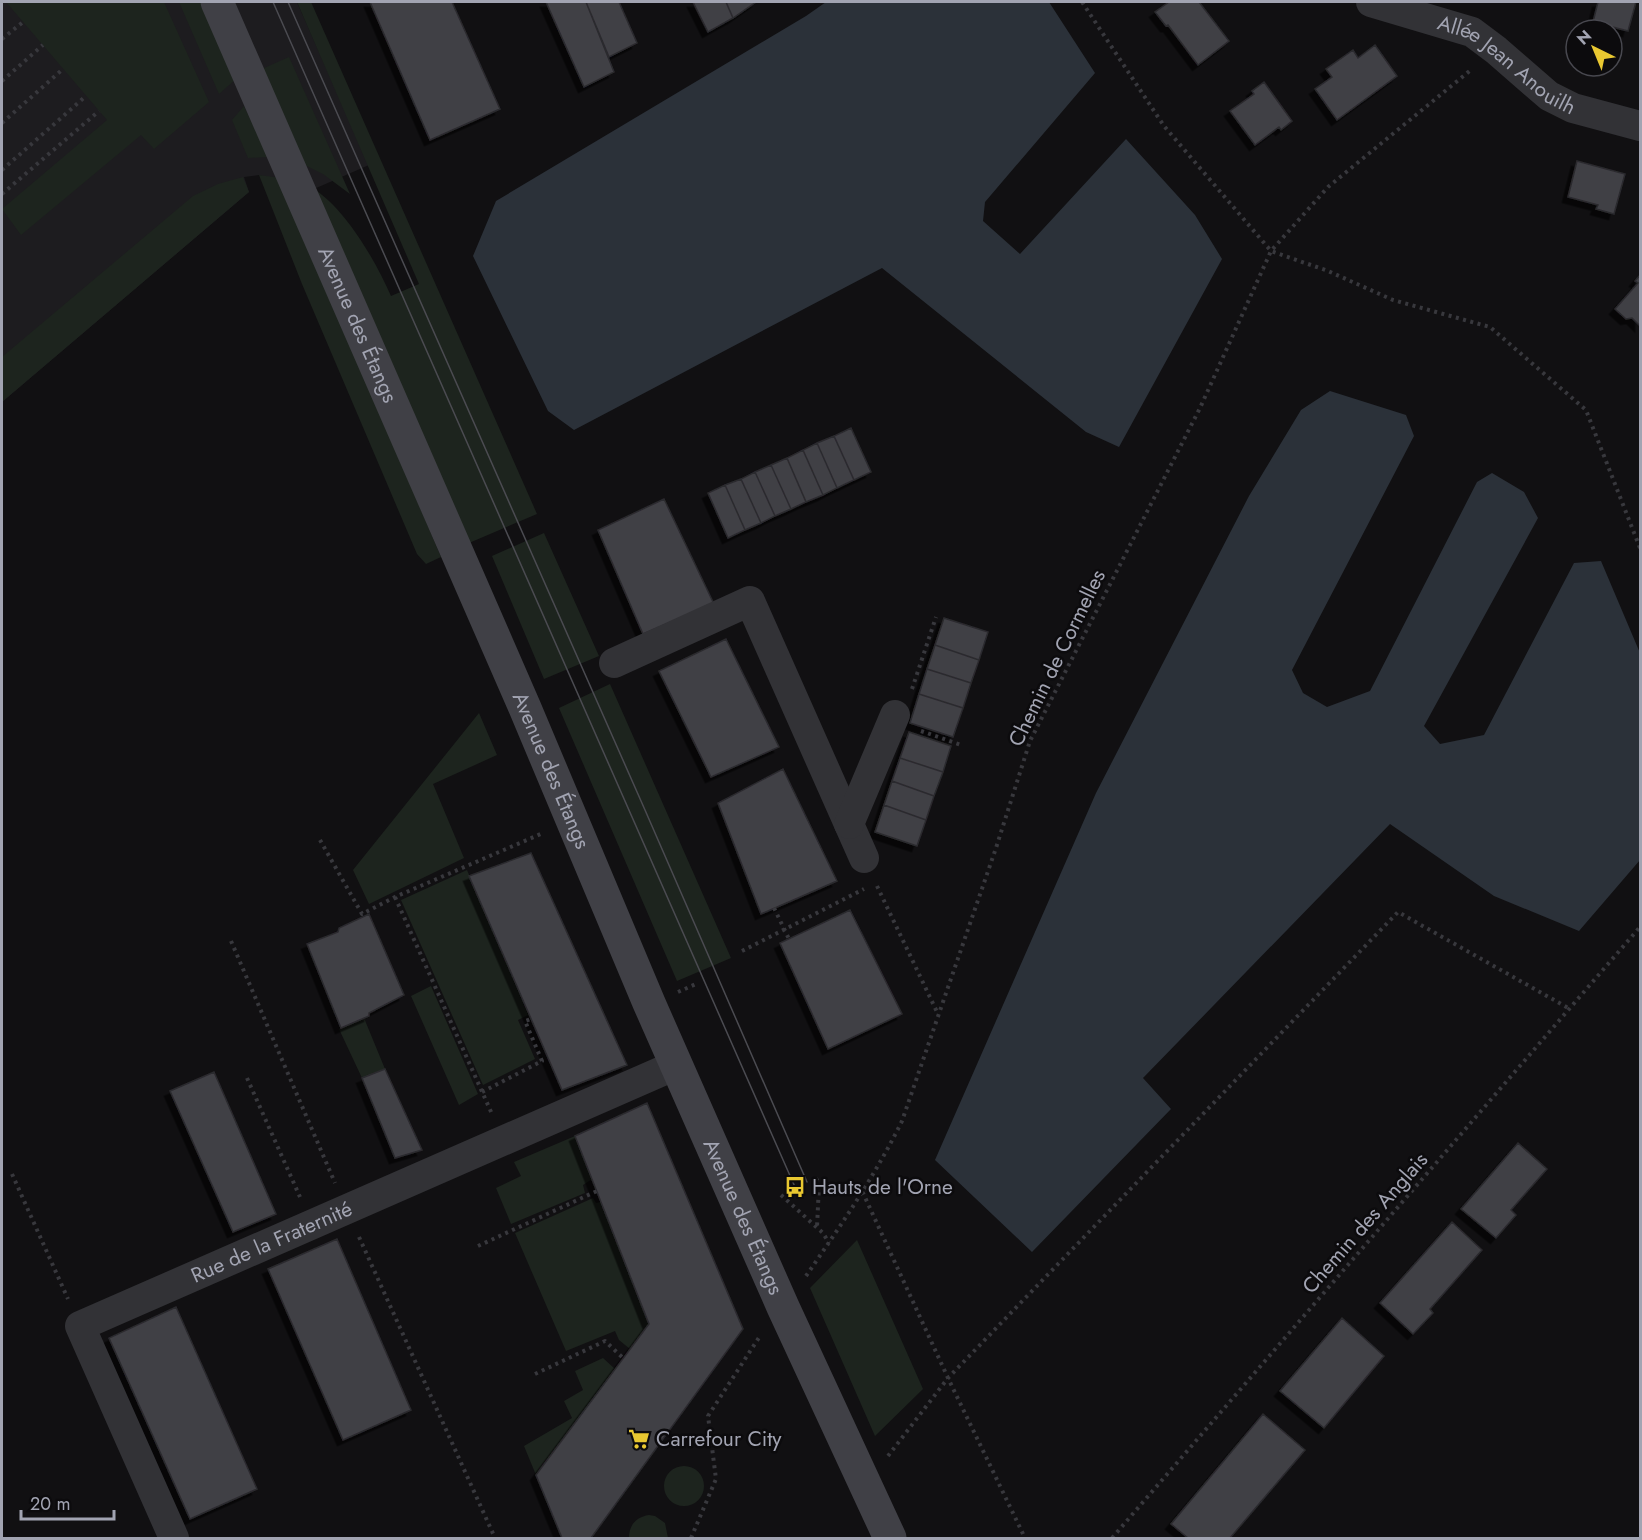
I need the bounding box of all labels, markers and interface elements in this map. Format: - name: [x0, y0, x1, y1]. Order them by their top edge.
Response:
- street label: Allée Jean Anouilh: [1434, 8, 1581, 122]
- north arrow: [1564, 18, 1624, 78]
- text: N: [1572, 25, 1597, 50]
- street label: Avenue des Étangs: [310, 242, 405, 407]
- street label: Chemin de Cormelles: [1001, 564, 1113, 752]
- street label: Avenue des Étangs: [505, 687, 598, 854]
- street label: Avenue des Étangs: [696, 1134, 791, 1300]
- street label: Chemin des Anglais: [1295, 1146, 1435, 1300]
- place label: Hauts de l'Orne: [812, 1172, 953, 1202]
- bus stop icon: Hauts de l'Orne: [783, 1175, 807, 1199]
- street label: Rue de la Fraternité: [186, 1194, 357, 1291]
- place label: Carrefour City: [656, 1424, 782, 1454]
- supermarket icon: Carrefour City: [627, 1427, 651, 1451]
- scale bar: [21, 1483, 114, 1521]
- text: 20 m: [30, 1491, 70, 1517]

